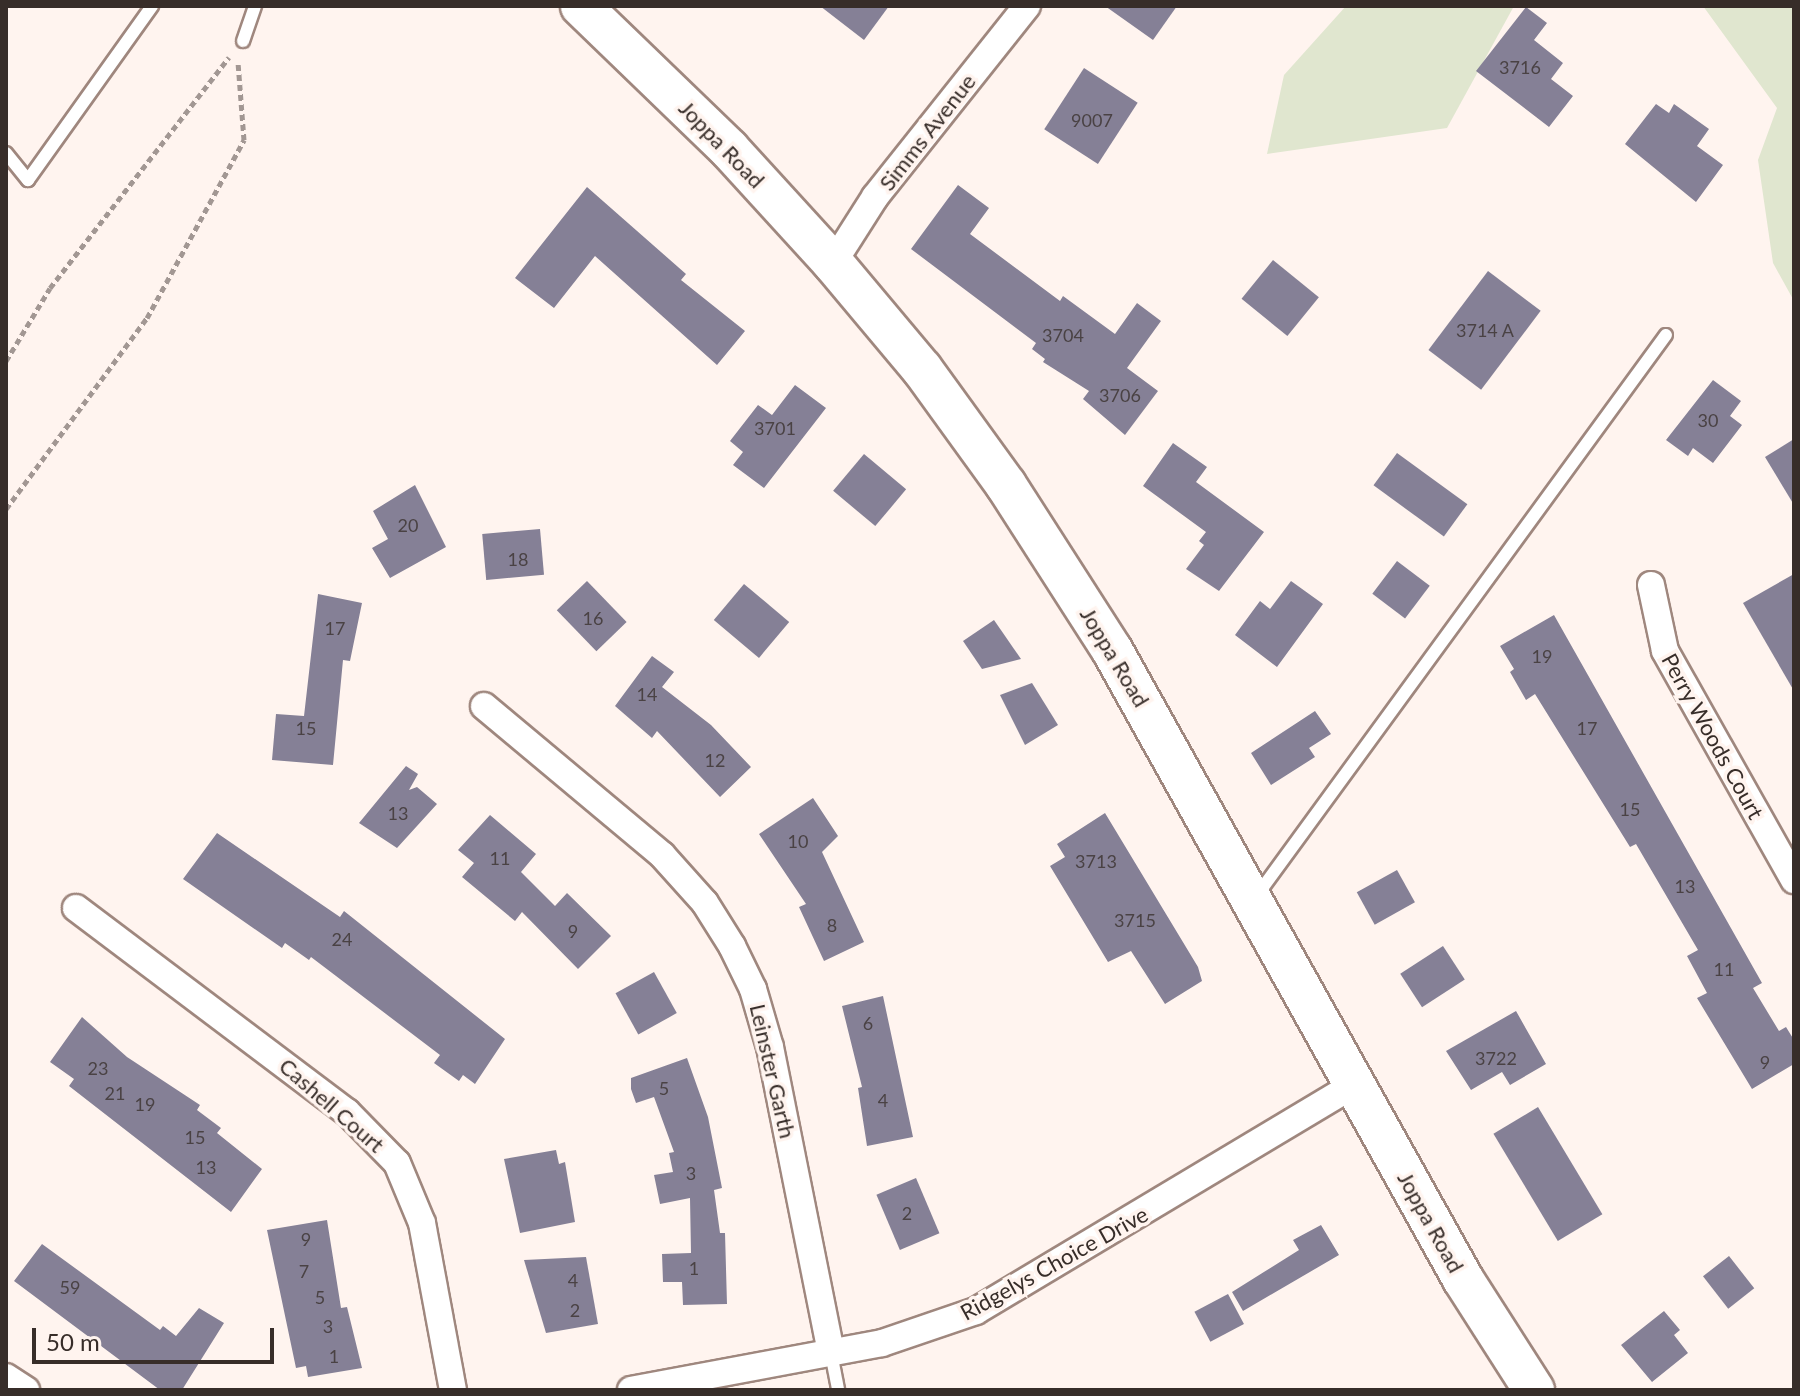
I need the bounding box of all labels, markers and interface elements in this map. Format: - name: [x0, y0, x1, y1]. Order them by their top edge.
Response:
- house number: 3716: [1499, 56, 1541, 78]
- street label: Simms Avenue: [873, 68, 981, 196]
- street label: Joppa Road: [674, 95, 770, 193]
- house number: 9007: [1071, 109, 1113, 131]
- house number: 3714 A: [1456, 319, 1514, 341]
- house number: 3704: [1042, 324, 1084, 346]
- house number: 3706: [1099, 384, 1141, 406]
- house number: 30: [1698, 409, 1718, 431]
- house number: 3701: [754, 417, 796, 439]
- house number: 20: [398, 514, 418, 536]
- house number: 18: [508, 548, 528, 570]
- street label: Joppa Road: [1075, 602, 1155, 712]
- house number: 16: [583, 607, 603, 629]
- house number: 17: [325, 617, 345, 639]
- house number: 19: [1532, 645, 1552, 667]
- street label: Perry Woods Court: [1656, 648, 1770, 824]
- house number: 14: [637, 683, 657, 705]
- house number: 15: [296, 717, 316, 739]
- house number: 17: [1577, 717, 1597, 739]
- house number: 12: [705, 749, 725, 771]
- house number: 15: [1620, 798, 1640, 820]
- house number: 13: [388, 802, 408, 824]
- house number: 10: [788, 830, 808, 852]
- house number: 11: [490, 847, 510, 869]
- house number: 3713: [1075, 850, 1117, 872]
- house number: 13: [1675, 875, 1695, 897]
- house number: 3715: [1114, 909, 1156, 931]
- house number: 8: [827, 914, 837, 936]
- house number: 9: [568, 920, 578, 942]
- house number: 24: [332, 928, 352, 950]
- house number: 11: [1714, 958, 1734, 980]
- street label: Leinster Garth: [745, 1001, 801, 1141]
- house number: 6: [863, 1012, 873, 1034]
- house number: 3722: [1475, 1047, 1517, 1069]
- house number: 9: [1760, 1051, 1770, 1073]
- street label: Cashell Court: [274, 1052, 390, 1158]
- house number: 23: [88, 1057, 108, 1079]
- house number: 5: [659, 1077, 669, 1099]
- house number: 21: [105, 1082, 125, 1104]
- house number: 4: [878, 1089, 888, 1111]
- house number: 19: [135, 1093, 155, 1115]
- house number: 15: [185, 1126, 205, 1148]
- house number: 13: [196, 1156, 216, 1178]
- house number: 3: [686, 1162, 696, 1184]
- street label: Joppa Road: [1392, 1167, 1470, 1277]
- street label: Ridgelys Choice Drive: [956, 1200, 1152, 1326]
- house number: 2: [902, 1202, 912, 1224]
- house number: 9: [301, 1228, 311, 1250]
- house number: 1: [689, 1257, 699, 1279]
- house number: 7: [299, 1260, 309, 1282]
- house number: 4: [568, 1269, 578, 1291]
- house number: 59: [60, 1276, 80, 1298]
- house number: 5: [315, 1286, 325, 1308]
- house number: 2: [570, 1299, 580, 1321]
- scale bar: [36, 1312, 278, 1362]
- house number: 3: [323, 1315, 333, 1337]
- text: 50 m: [46, 1327, 100, 1356]
- house number: 1: [329, 1345, 339, 1367]

